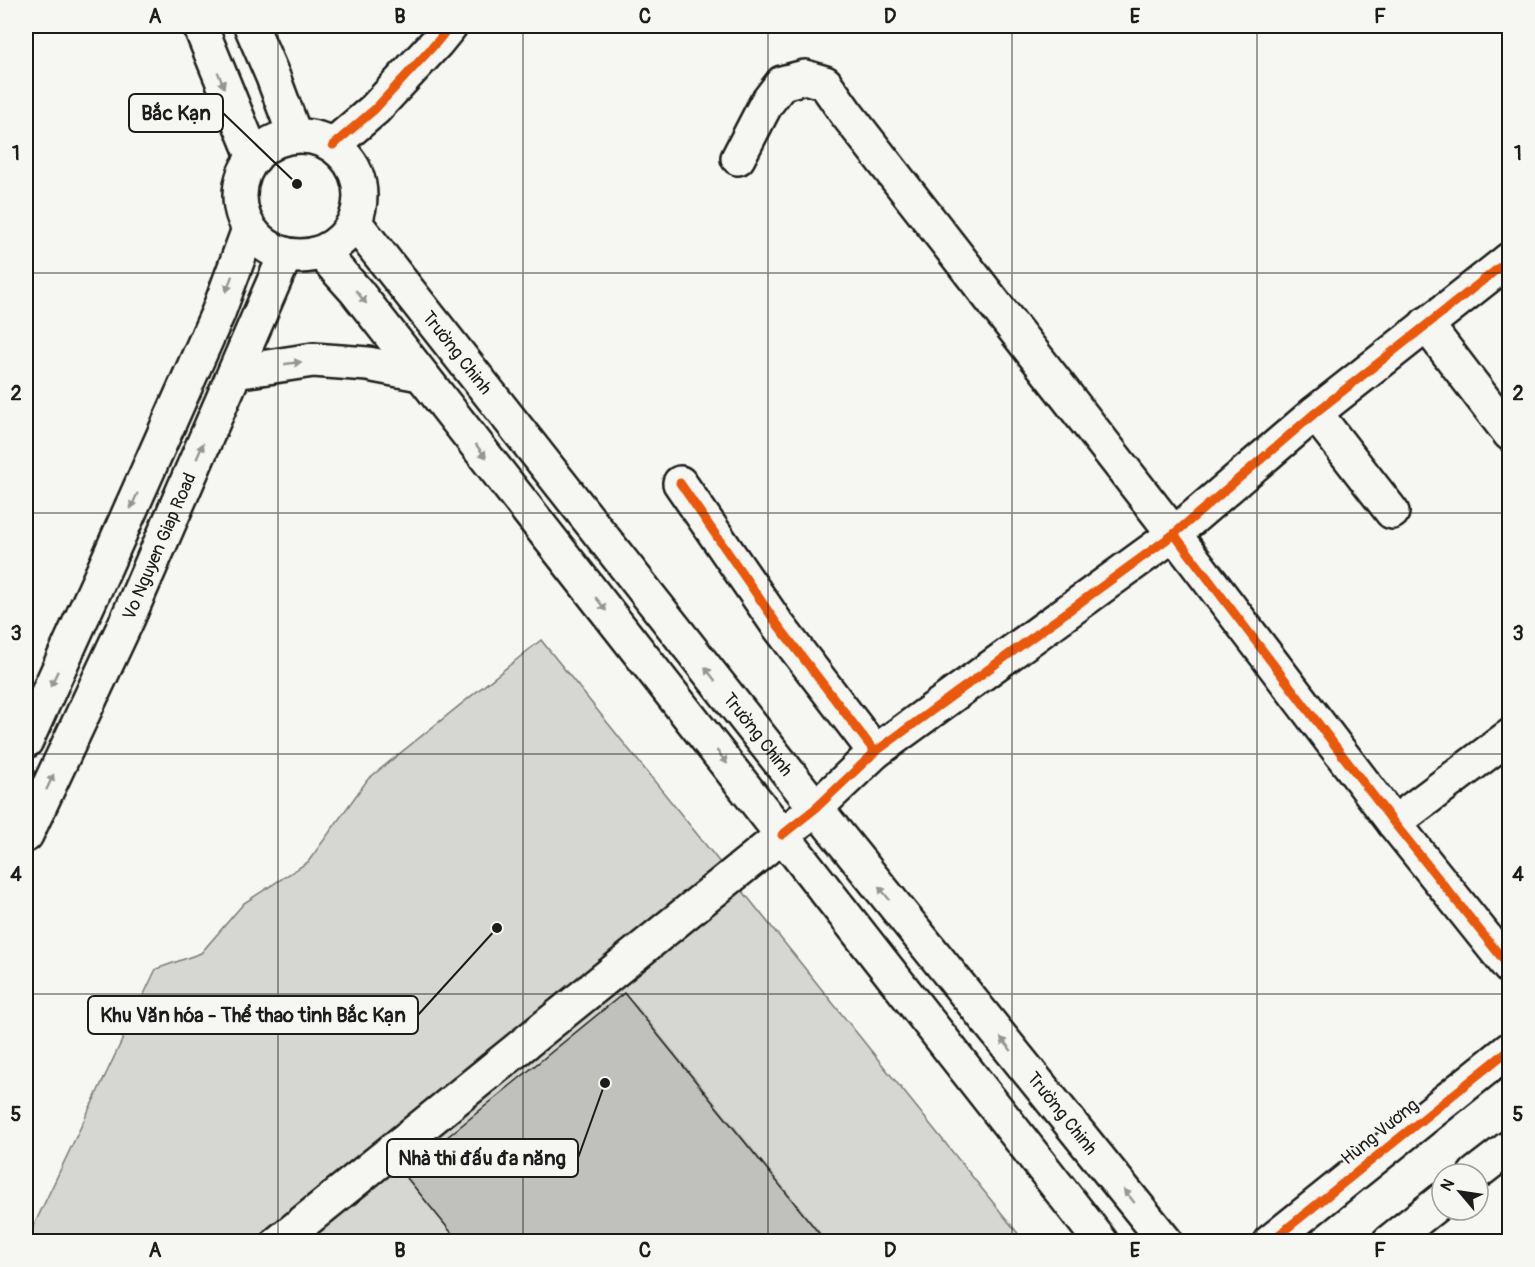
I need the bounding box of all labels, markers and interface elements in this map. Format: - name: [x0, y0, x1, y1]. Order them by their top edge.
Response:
- text: A: [149, 4, 162, 29]
- text: B: [394, 4, 406, 29]
- text: C: [639, 4, 651, 29]
- text: D: [884, 4, 897, 29]
- text: E: [1130, 4, 1141, 29]
- text: F: [1374, 4, 1386, 29]
- one-way arrow: [217, 71, 227, 89]
- callout: Bắc Kạn: [129, 94, 223, 132]
- text: Bắc Kạn: [141, 101, 211, 126]
- text: 1: [12, 141, 20, 166]
- text: 1: [1514, 141, 1522, 166]
- one-way arrow: [223, 275, 233, 293]
- one-way arrow: [354, 289, 367, 305]
- street label: Trường Chinh: [417, 306, 497, 399]
- one-way arrow: [283, 359, 302, 368]
- text: 2: [10, 381, 22, 406]
- text: 2: [1512, 381, 1524, 406]
- one-way arrow: [195, 442, 205, 460]
- one-way arrow: [474, 443, 486, 458]
- street label: Vo Nguyen Giap Road: [117, 469, 201, 623]
- one-way arrow: [130, 493, 139, 510]
- one-way arrow: [595, 596, 608, 612]
- text: 3: [10, 621, 22, 646]
- text: 3: [1512, 621, 1524, 646]
- one-way arrow: [704, 666, 717, 682]
- one-way arrow: [49, 670, 59, 688]
- street label: Trường Chinh: [718, 688, 798, 781]
- one-way arrow: [715, 750, 727, 765]
- one-way arrow: [46, 773, 55, 790]
- text: 4: [10, 862, 22, 887]
- text: 4: [1512, 862, 1524, 887]
- one-way arrow: [878, 885, 890, 900]
- callout: Khu Văn hóa - Thể thao tỉnh Bắc Kạn: [88, 996, 418, 1034]
- text: Khu Văn hóa - Thể thao tỉnh Bắc Kạn: [100, 1003, 406, 1028]
- one-way arrow: [1000, 1036, 1013, 1052]
- street label: Trường Chinh: [1022, 1067, 1103, 1159]
- street label: Hùng Vương: [1337, 1094, 1423, 1170]
- text: 5: [11, 1102, 22, 1127]
- text: 5: [1513, 1102, 1524, 1127]
- callout: Nhà thi đấu đa năng: [387, 1139, 578, 1177]
- text: Nhà thi đấu đa năng: [398, 1146, 566, 1171]
- north arrow: [1430, 1162, 1490, 1222]
- text: N: [1436, 1175, 1459, 1195]
- one-way arrow: [1122, 1188, 1135, 1204]
- text: A: [149, 1238, 162, 1263]
- text: B: [394, 1238, 406, 1263]
- text: C: [639, 1238, 651, 1263]
- text: D: [884, 1238, 897, 1263]
- text: E: [1130, 1238, 1141, 1263]
- text: F: [1374, 1238, 1386, 1263]

